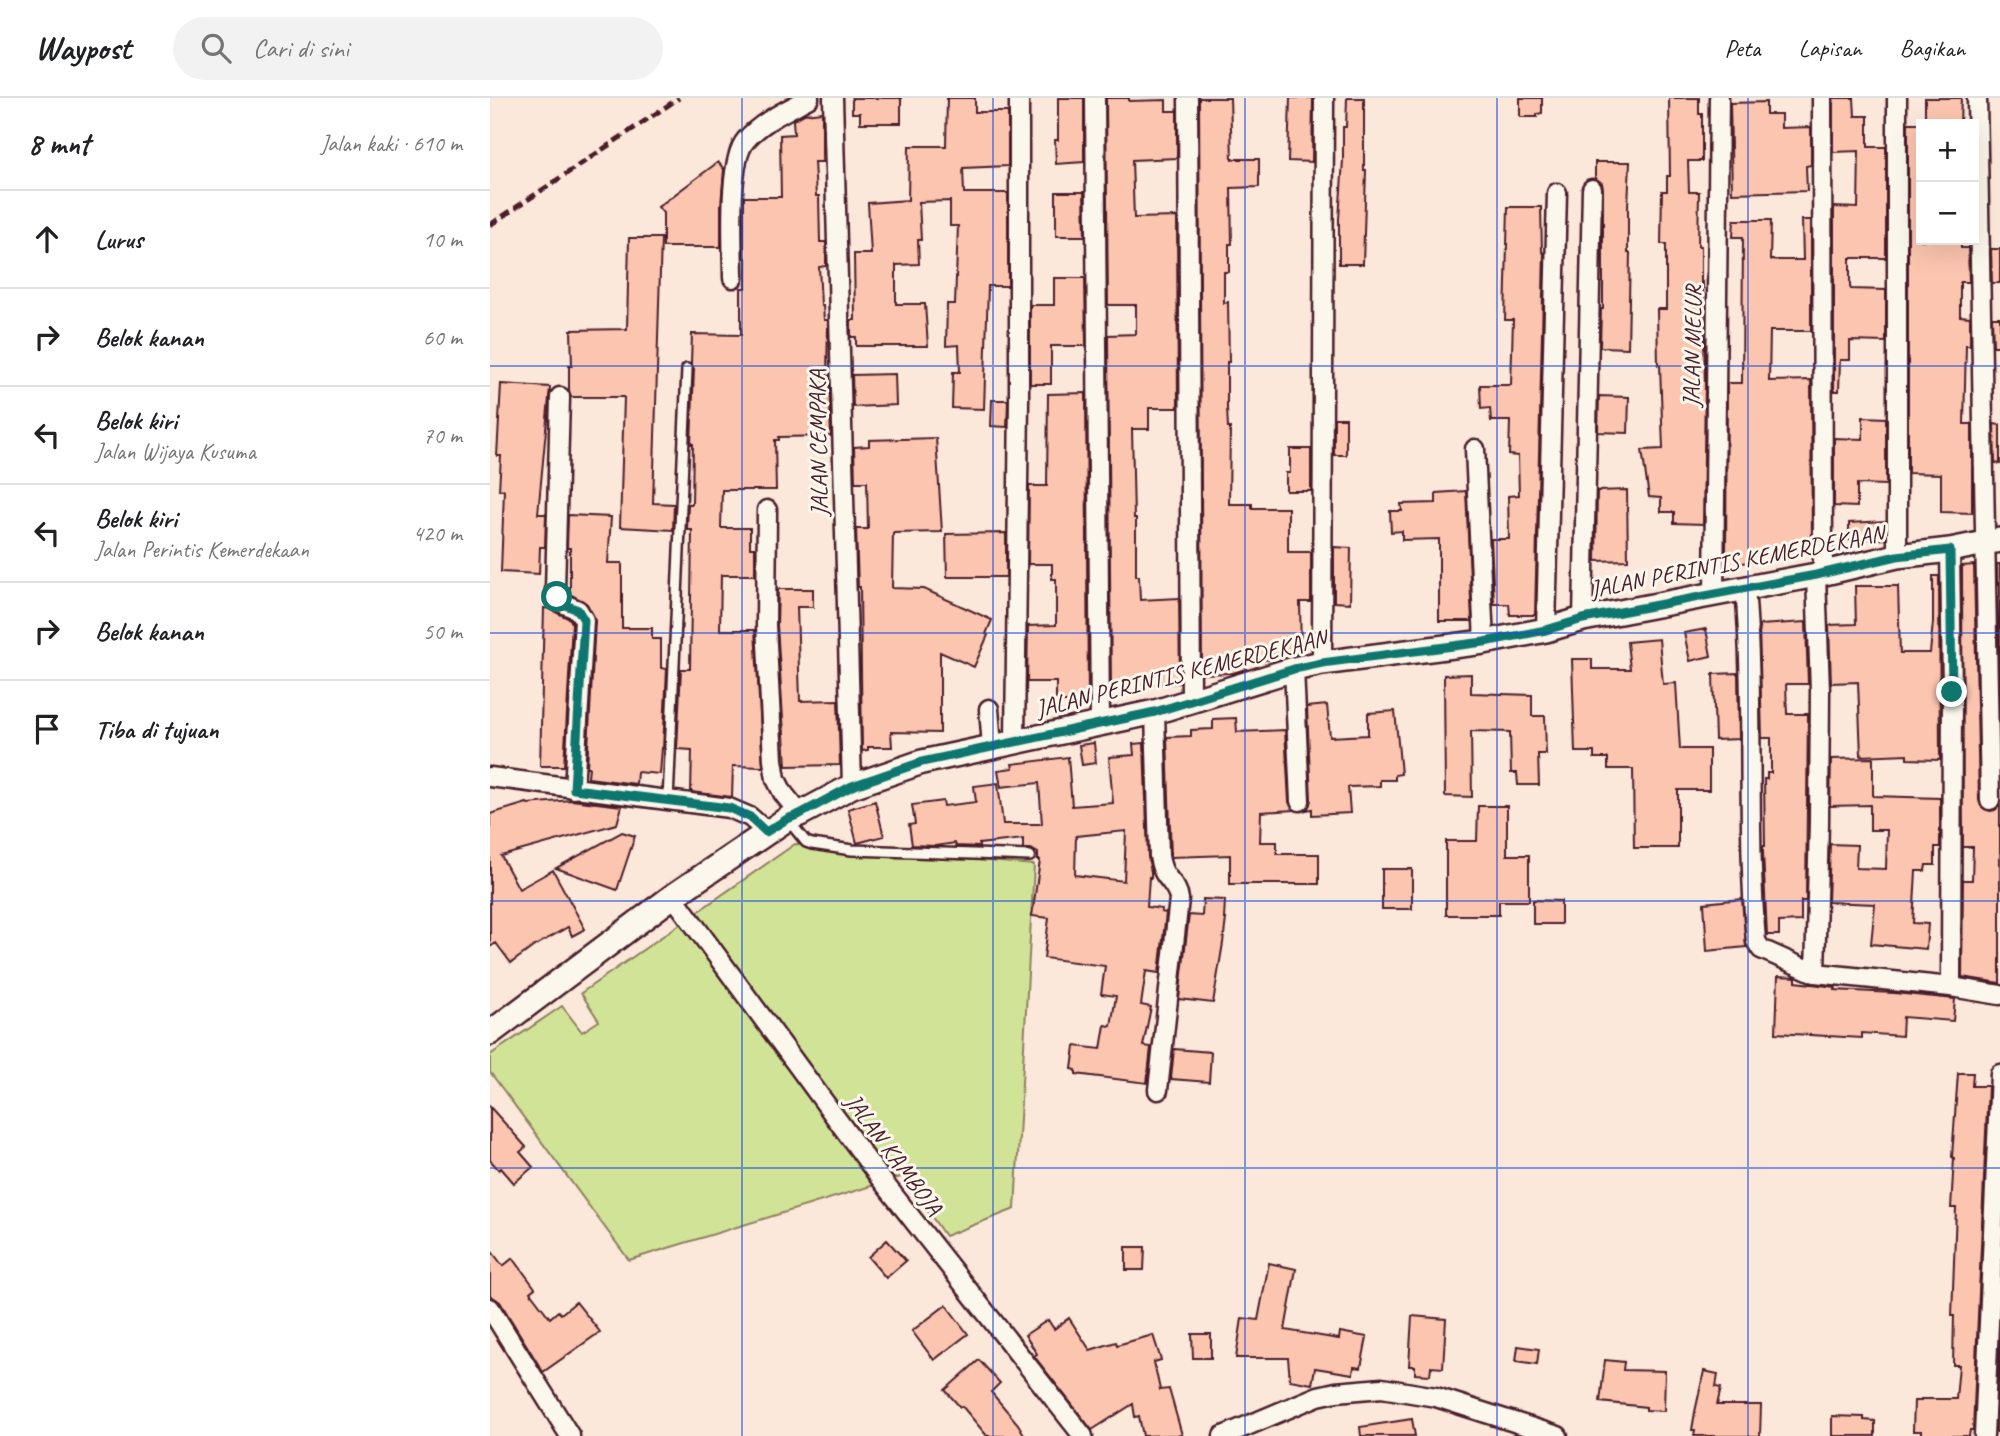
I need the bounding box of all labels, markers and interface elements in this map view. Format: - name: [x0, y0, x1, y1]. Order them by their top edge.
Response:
- search box: [173, 17, 663, 80]
- text: Waypost: [35, 27, 131, 69]
- icon: search: [197, 29, 235, 67]
- text: Cari di sini: [253, 32, 349, 65]
- text: Peta: [1724, 33, 1761, 63]
- text: Lapisan: [1799, 33, 1862, 63]
- text: Bagikan: [1900, 33, 1965, 63]
- map controls: [1916, 119, 1979, 245]
- button: +: [1916, 119, 1979, 182]
- text: 8 mnt: [28, 125, 90, 163]
- text: Jalan kaki · 610 m: [320, 129, 462, 158]
- button: −: [1916, 182, 1979, 245]
- icon: ahead: [28, 220, 66, 258]
- text: Lurus: [95, 223, 143, 256]
- text: 10 m: [423, 225, 462, 254]
- street label: JALAN MELUR: [1676, 283, 1708, 408]
- icon: right: [28, 318, 66, 356]
- text: Belok kanan: [95, 321, 204, 354]
- text: 60 m: [423, 323, 462, 352]
- street label: JALAN CEMPAKA: [802, 368, 834, 518]
- text: Belok kiri: [95, 404, 177, 437]
- icon: left: [28, 416, 66, 454]
- text: 70 m: [423, 421, 462, 450]
- text: Jalan Wijaya Kusuma: [95, 437, 256, 466]
- text: Belok kiri: [95, 502, 177, 535]
- icon: left: [28, 514, 66, 552]
- street label: JALAN PERINTIS KEMERDEKAAN: [1587, 517, 1890, 604]
- text: 420 m: [413, 519, 462, 548]
- text: Jalan Perintis Kemerdekaan: [95, 535, 309, 564]
- route start: [541, 581, 572, 612]
- icon: right: [28, 612, 66, 650]
- text: Belok kanan: [95, 615, 204, 648]
- text: 50 m: [423, 617, 462, 646]
- street label: JALAN PERINTIS KEMERDEKAAN: [1032, 622, 1333, 724]
- route end: [1936, 676, 1967, 707]
- icon: arrive: [28, 710, 66, 748]
- text: Tiba di tujuan: [95, 713, 219, 746]
- street label: JALAN KAMBOJA: [838, 1086, 950, 1221]

